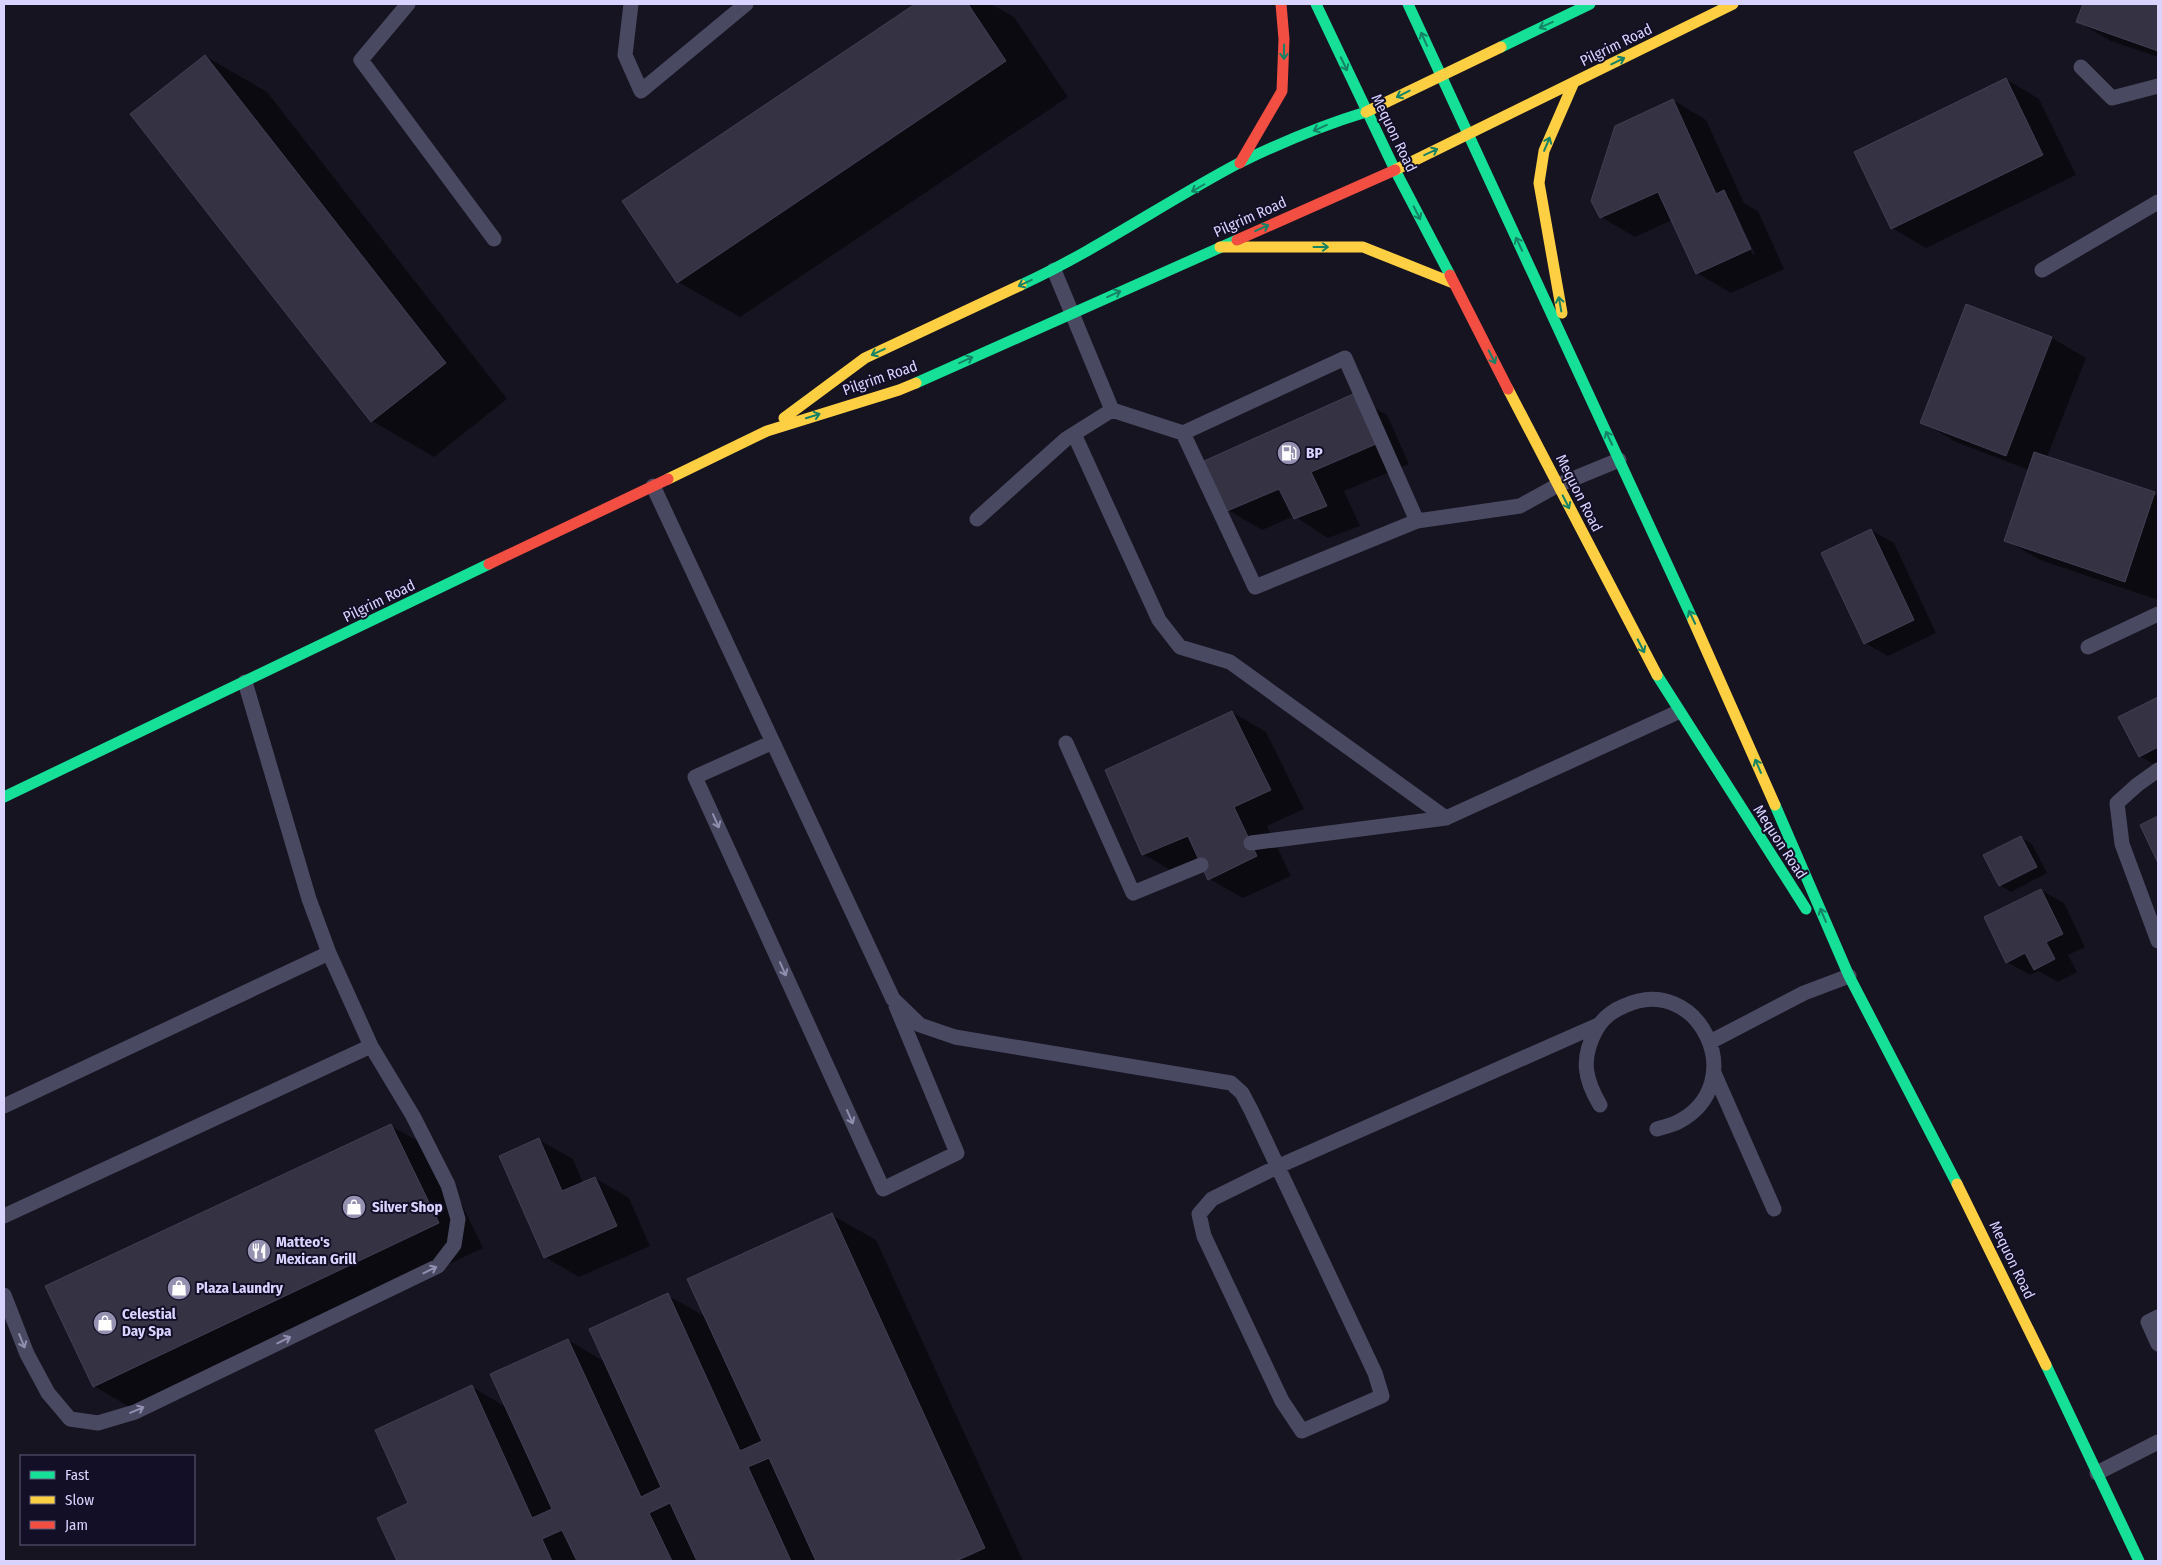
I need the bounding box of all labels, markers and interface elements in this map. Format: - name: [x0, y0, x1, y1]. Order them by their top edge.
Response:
- one-way arrow: [1539, 20, 1554, 30]
- street label: Pilgrim Road: [1577, 20, 1655, 70]
- one-way arrow: [1419, 32, 1429, 47]
- one-way arrow: [1279, 44, 1289, 60]
- one-way arrow: [1340, 56, 1349, 71]
- one-way arrow: [1610, 56, 1625, 65]
- one-way arrow: [1396, 89, 1411, 99]
- street label: Mequon Road: [1367, 91, 1421, 175]
- one-way arrow: [1313, 124, 1328, 134]
- one-way arrow: [1543, 137, 1552, 152]
- one-way arrow: [1423, 147, 1438, 157]
- one-way arrow: [1191, 183, 1205, 193]
- street label: Pilgrim Road: [1211, 193, 1289, 241]
- one-way arrow: [1412, 205, 1422, 220]
- one-way arrow: [1254, 223, 1269, 232]
- one-way arrow: [1514, 237, 1523, 252]
- one-way arrow: [1313, 242, 1329, 252]
- one-way arrow: [1018, 279, 1033, 289]
- one-way arrow: [1106, 289, 1121, 299]
- one-way arrow: [1555, 296, 1565, 312]
- one-way arrow: [871, 348, 886, 358]
- one-way arrow: [1488, 349, 1497, 364]
- one-way arrow: [958, 355, 973, 365]
- street label: Pilgrim Road: [840, 357, 920, 399]
- one-way arrow: [805, 411, 821, 421]
- one-way arrow: [1604, 431, 1613, 446]
- fuel station icon: BP: [1276, 440, 1302, 466]
- place label: BP: [1306, 444, 1323, 462]
- street label: Mequon Road: [1552, 451, 1606, 535]
- one-way arrow: [1561, 494, 1571, 509]
- street label: Pilgrim Road: [340, 576, 418, 626]
- one-way arrow: [1687, 610, 1697, 625]
- one-way arrow: [1637, 638, 1646, 653]
- one-way arrow: [1753, 759, 1763, 774]
- street label: Mequon Road: [1749, 802, 1811, 882]
- one-way arrow: [711, 813, 721, 828]
- one-way arrow: [1817, 908, 1827, 923]
- one-way arrow: [778, 961, 788, 976]
- one-way arrow: [846, 1109, 856, 1124]
- shop icon: Silver Shop: [341, 1194, 367, 1220]
- place label: Silver Shop: [372, 1198, 443, 1216]
- street label: Mequon Road: [1985, 1218, 2039, 1302]
- place label: Matteo's Mexican Grill: [276, 1233, 357, 1268]
- restaurant icon: Matteo's Mexican Grill: [246, 1238, 272, 1264]
- one-way arrow: [423, 1265, 438, 1275]
- shop icon: Plaza Laundry: [166, 1275, 192, 1301]
- place label: Plaza Laundry: [196, 1279, 284, 1297]
- place label: Celestial Day Spa: [122, 1305, 177, 1340]
- shop icon: Celestial Day Spa: [92, 1310, 118, 1336]
- one-way arrow: [18, 1333, 27, 1348]
- one-way arrow: [276, 1335, 291, 1345]
- one-way arrow: [129, 1405, 144, 1414]
- legend: [20, 1455, 195, 1545]
- text: Fast: [65, 1466, 89, 1484]
- text: Slow: [65, 1491, 94, 1509]
- text: Jam: [65, 1516, 88, 1534]

